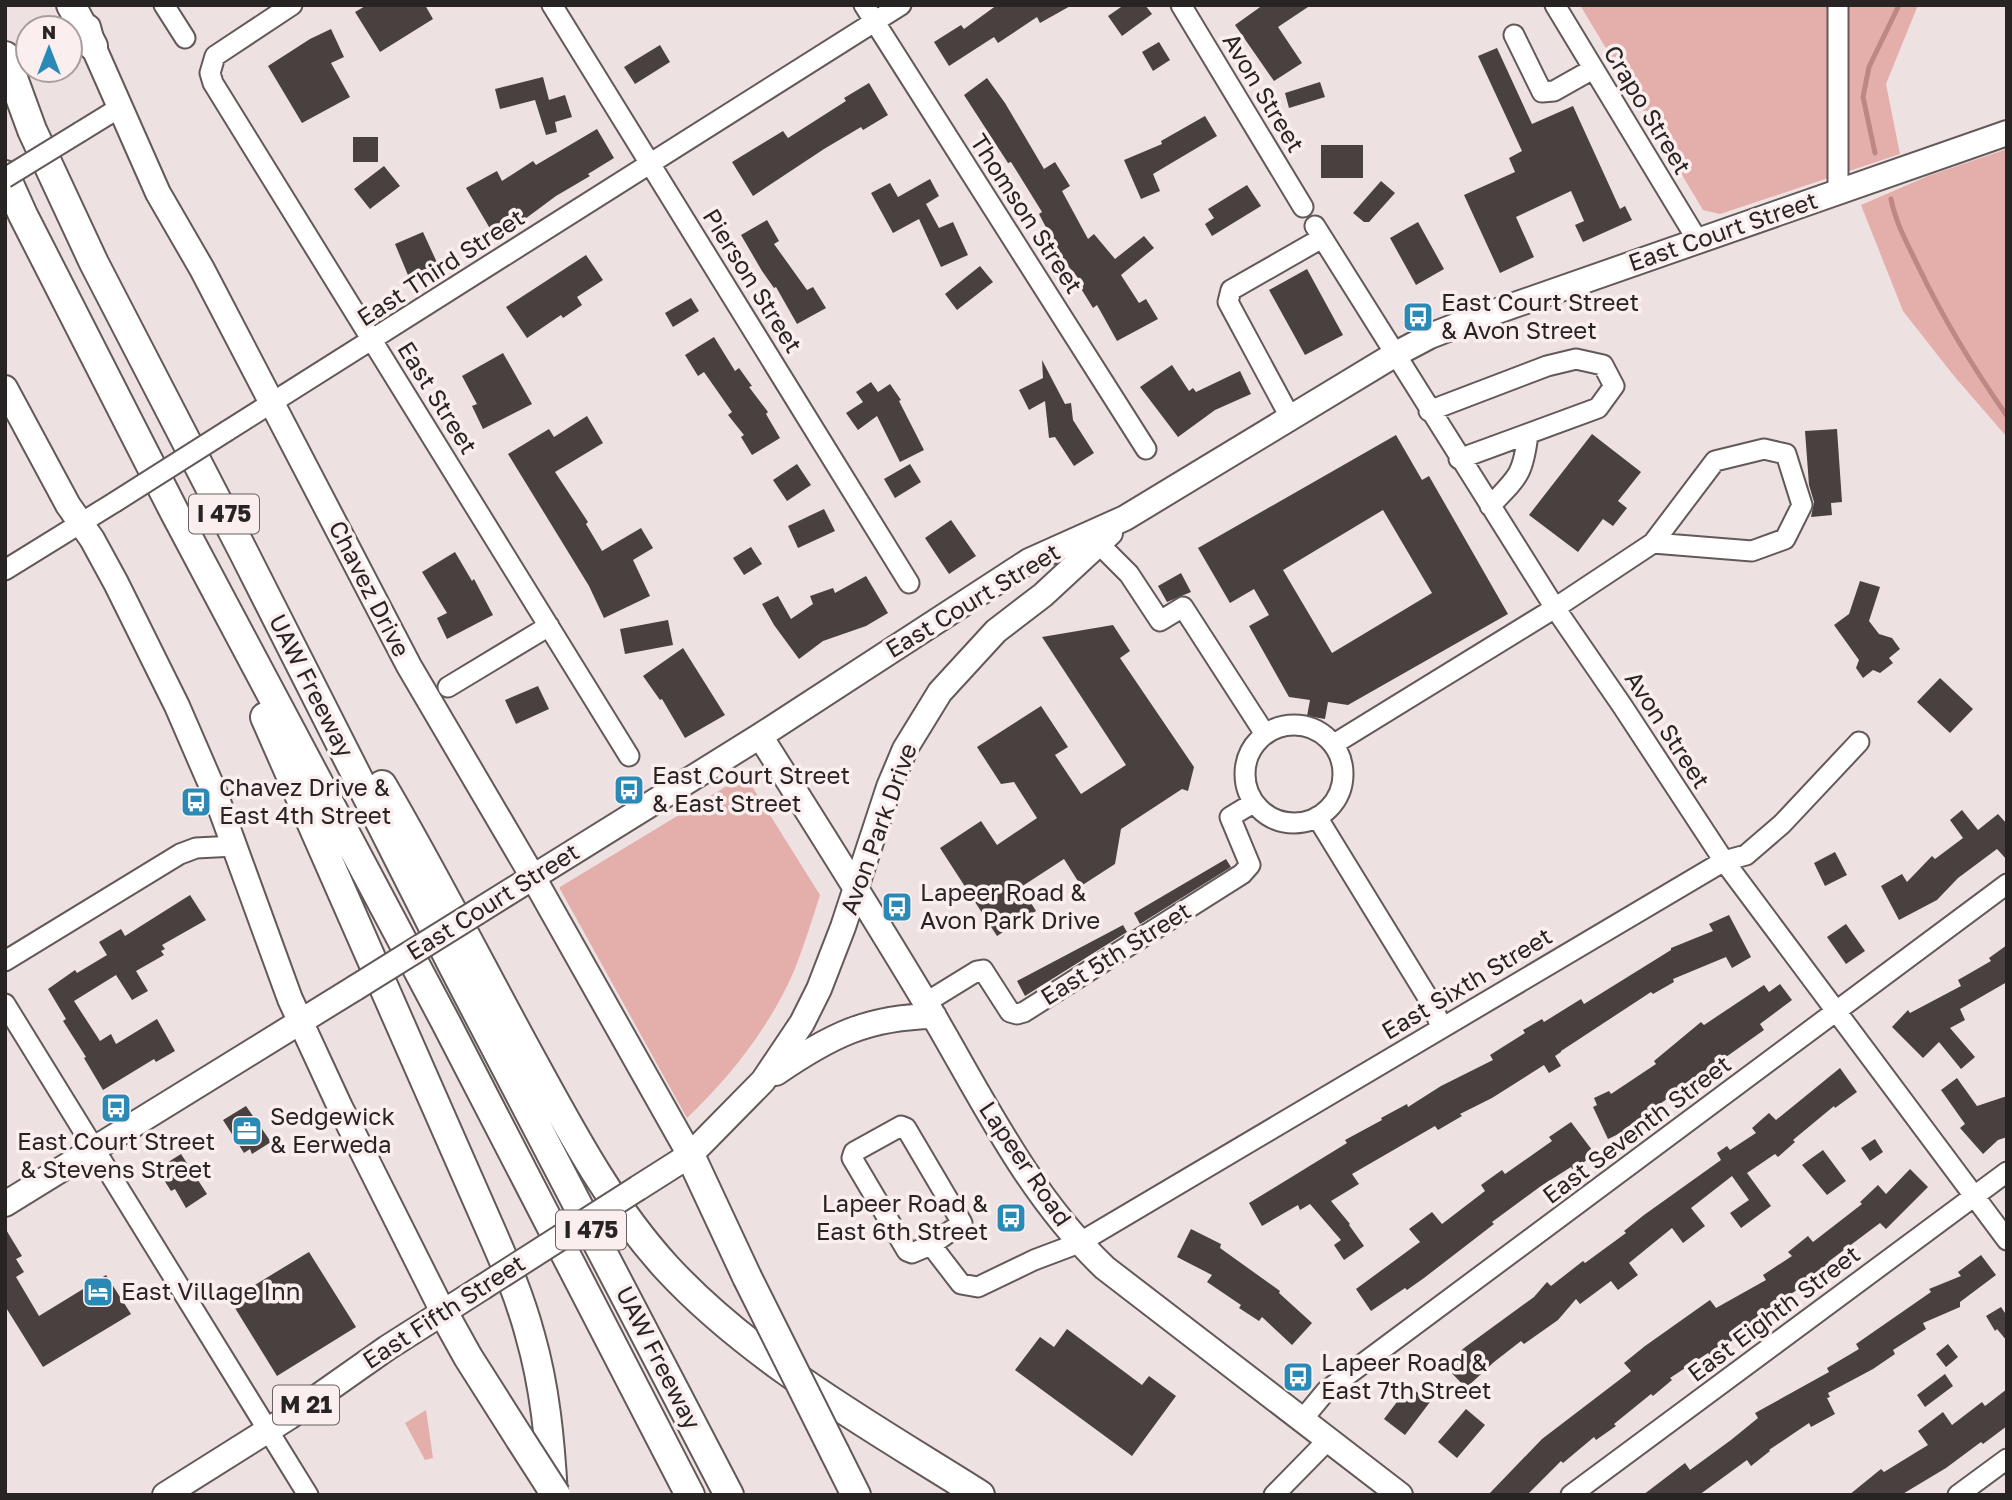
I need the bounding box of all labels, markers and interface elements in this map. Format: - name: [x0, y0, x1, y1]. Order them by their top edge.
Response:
- north arrow: [14, 14, 84, 84]
- text: N: [42, 20, 56, 43]
- street label: Avon Street: [1217, 27, 1311, 157]
- street label: Crapo Street: [1598, 40, 1698, 179]
- street label: Thomson Street: [965, 128, 1090, 298]
- street label: East Court Street: [1624, 185, 1821, 277]
- street label: East Third Street: [351, 202, 529, 332]
- street label: Pierson Street: [697, 203, 809, 358]
- place label: East Court Street & Avon Street: [1441, 287, 1639, 344]
- bus stop icon: East Court Street & Avon Street: [1401, 300, 1435, 334]
- street label: East Street: [392, 336, 484, 459]
- road number: I 475: [189, 494, 259, 534]
- street label: Chavez Drive: [324, 515, 417, 661]
- street label: East Court Street: [880, 536, 1065, 663]
- street label: UAW Freeway: [264, 609, 361, 762]
- street label: Avon Street: [1620, 665, 1717, 793]
- street label: Avon Park Drive: [833, 739, 922, 918]
- place label: East Court Street & East Street: [652, 760, 850, 817]
- place label: Chavez Drive & East 4th Street: [219, 772, 391, 829]
- bus stop icon: East Court Street & East Street: [612, 773, 646, 807]
- bus stop icon: Chavez Drive & East 4th Street: [179, 785, 213, 819]
- street label: East Court Street: [401, 836, 584, 965]
- place label: Lapeer Road & Avon Park Drive: [920, 877, 1100, 934]
- bus stop icon: Lapeer Road & Avon Park Drive: [880, 890, 914, 924]
- street label: East 5th Street: [1035, 895, 1196, 1010]
- street label: East Sixth Street: [1376, 921, 1556, 1045]
- street label: East Seventh Street: [1536, 1049, 1736, 1209]
- bus stop icon: East Court Street & Stevens Street: [99, 1091, 133, 1125]
- street label: Lapeer Road: [974, 1095, 1079, 1231]
- place label: Sedgewick & Eerweda: [270, 1101, 395, 1158]
- office icon: Sedgewick & Eerweda: [230, 1114, 264, 1148]
- place label: East Court Street & Stevens Street: [17, 1126, 215, 1183]
- place label: Lapeer Road & East 6th Street: [816, 1188, 988, 1245]
- bus stop icon: Lapeer Road & East 6th Street: [994, 1201, 1028, 1235]
- road number: I 475: [556, 1210, 626, 1250]
- street label: East Eighth Street: [1681, 1239, 1865, 1387]
- street label: East Fifth Street: [357, 1248, 530, 1374]
- hotel icon: East Village Inn: [81, 1275, 115, 1309]
- place label: East Village Inn: [121, 1276, 300, 1305]
- street label: UAW Freeway: [611, 1281, 708, 1434]
- place label: Lapeer Road & East 7th Street: [1321, 1347, 1491, 1404]
- bus stop icon: Lapeer Road & East 7th Street: [1281, 1360, 1315, 1394]
- road number: M 21: [273, 1386, 339, 1424]

